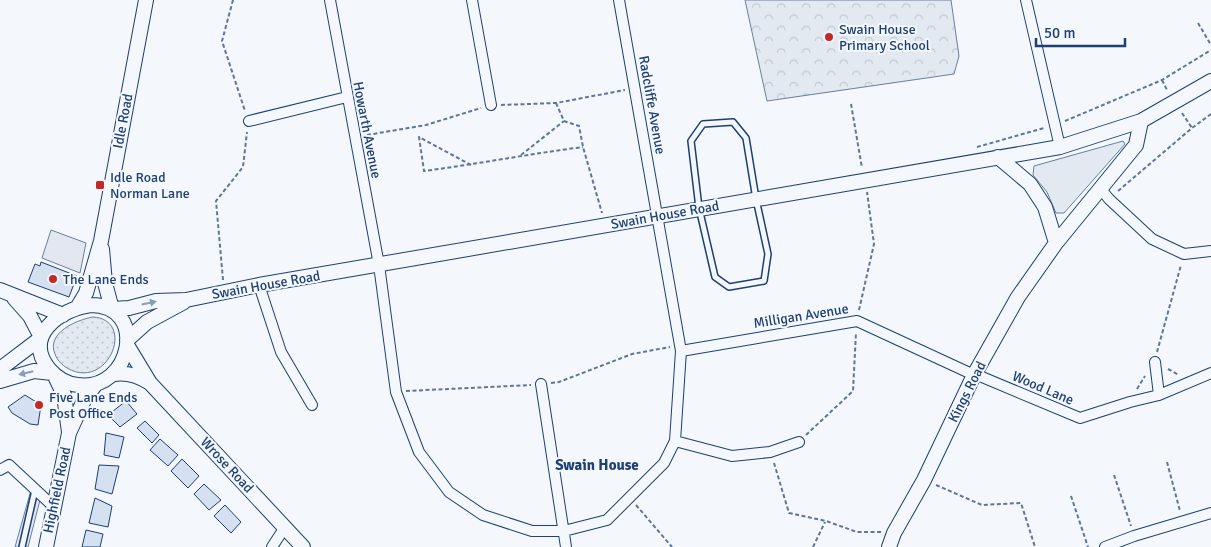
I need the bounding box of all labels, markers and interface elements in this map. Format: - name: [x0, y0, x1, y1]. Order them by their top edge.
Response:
- scale bar: [1036, 15, 1125, 47]
- place label: Swain House Primary School: [839, 21, 930, 54]
- text: 50 m: [1044, 24, 1075, 42]
- marker: Swain House Primary School: [823, 31, 835, 43]
- street label: Radcliffe Avenue: [635, 54, 669, 156]
- street label: Howarth Avenue: [349, 80, 385, 180]
- street label: Idle Road: [109, 92, 137, 150]
- place label: Idle Road Norman Lane: [110, 169, 190, 202]
- marker: Idle Road Norman Lane: [94, 179, 106, 191]
- street label: Swain House Road: [609, 197, 721, 233]
- street label: Swain House Road: [210, 267, 322, 303]
- place label: The Lane Ends: [63, 271, 149, 288]
- marker: The Lane Ends: [47, 273, 59, 285]
- one-way arrow: [142, 299, 157, 307]
- street label: Milligan Avenue: [752, 300, 850, 332]
- street label: Kings Road: [944, 359, 990, 425]
- street label: Wood Lane: [1010, 367, 1076, 409]
- one-way arrow: [18, 369, 33, 377]
- place label: Five Lane Ends Post Office: [49, 389, 137, 422]
- marker: Five Lane Ends Post Office: [33, 399, 45, 411]
- street label: Wrose Road: [197, 434, 257, 496]
- street label: Highfield Road: [40, 445, 74, 535]
- district label: Swain House: [555, 456, 639, 474]

